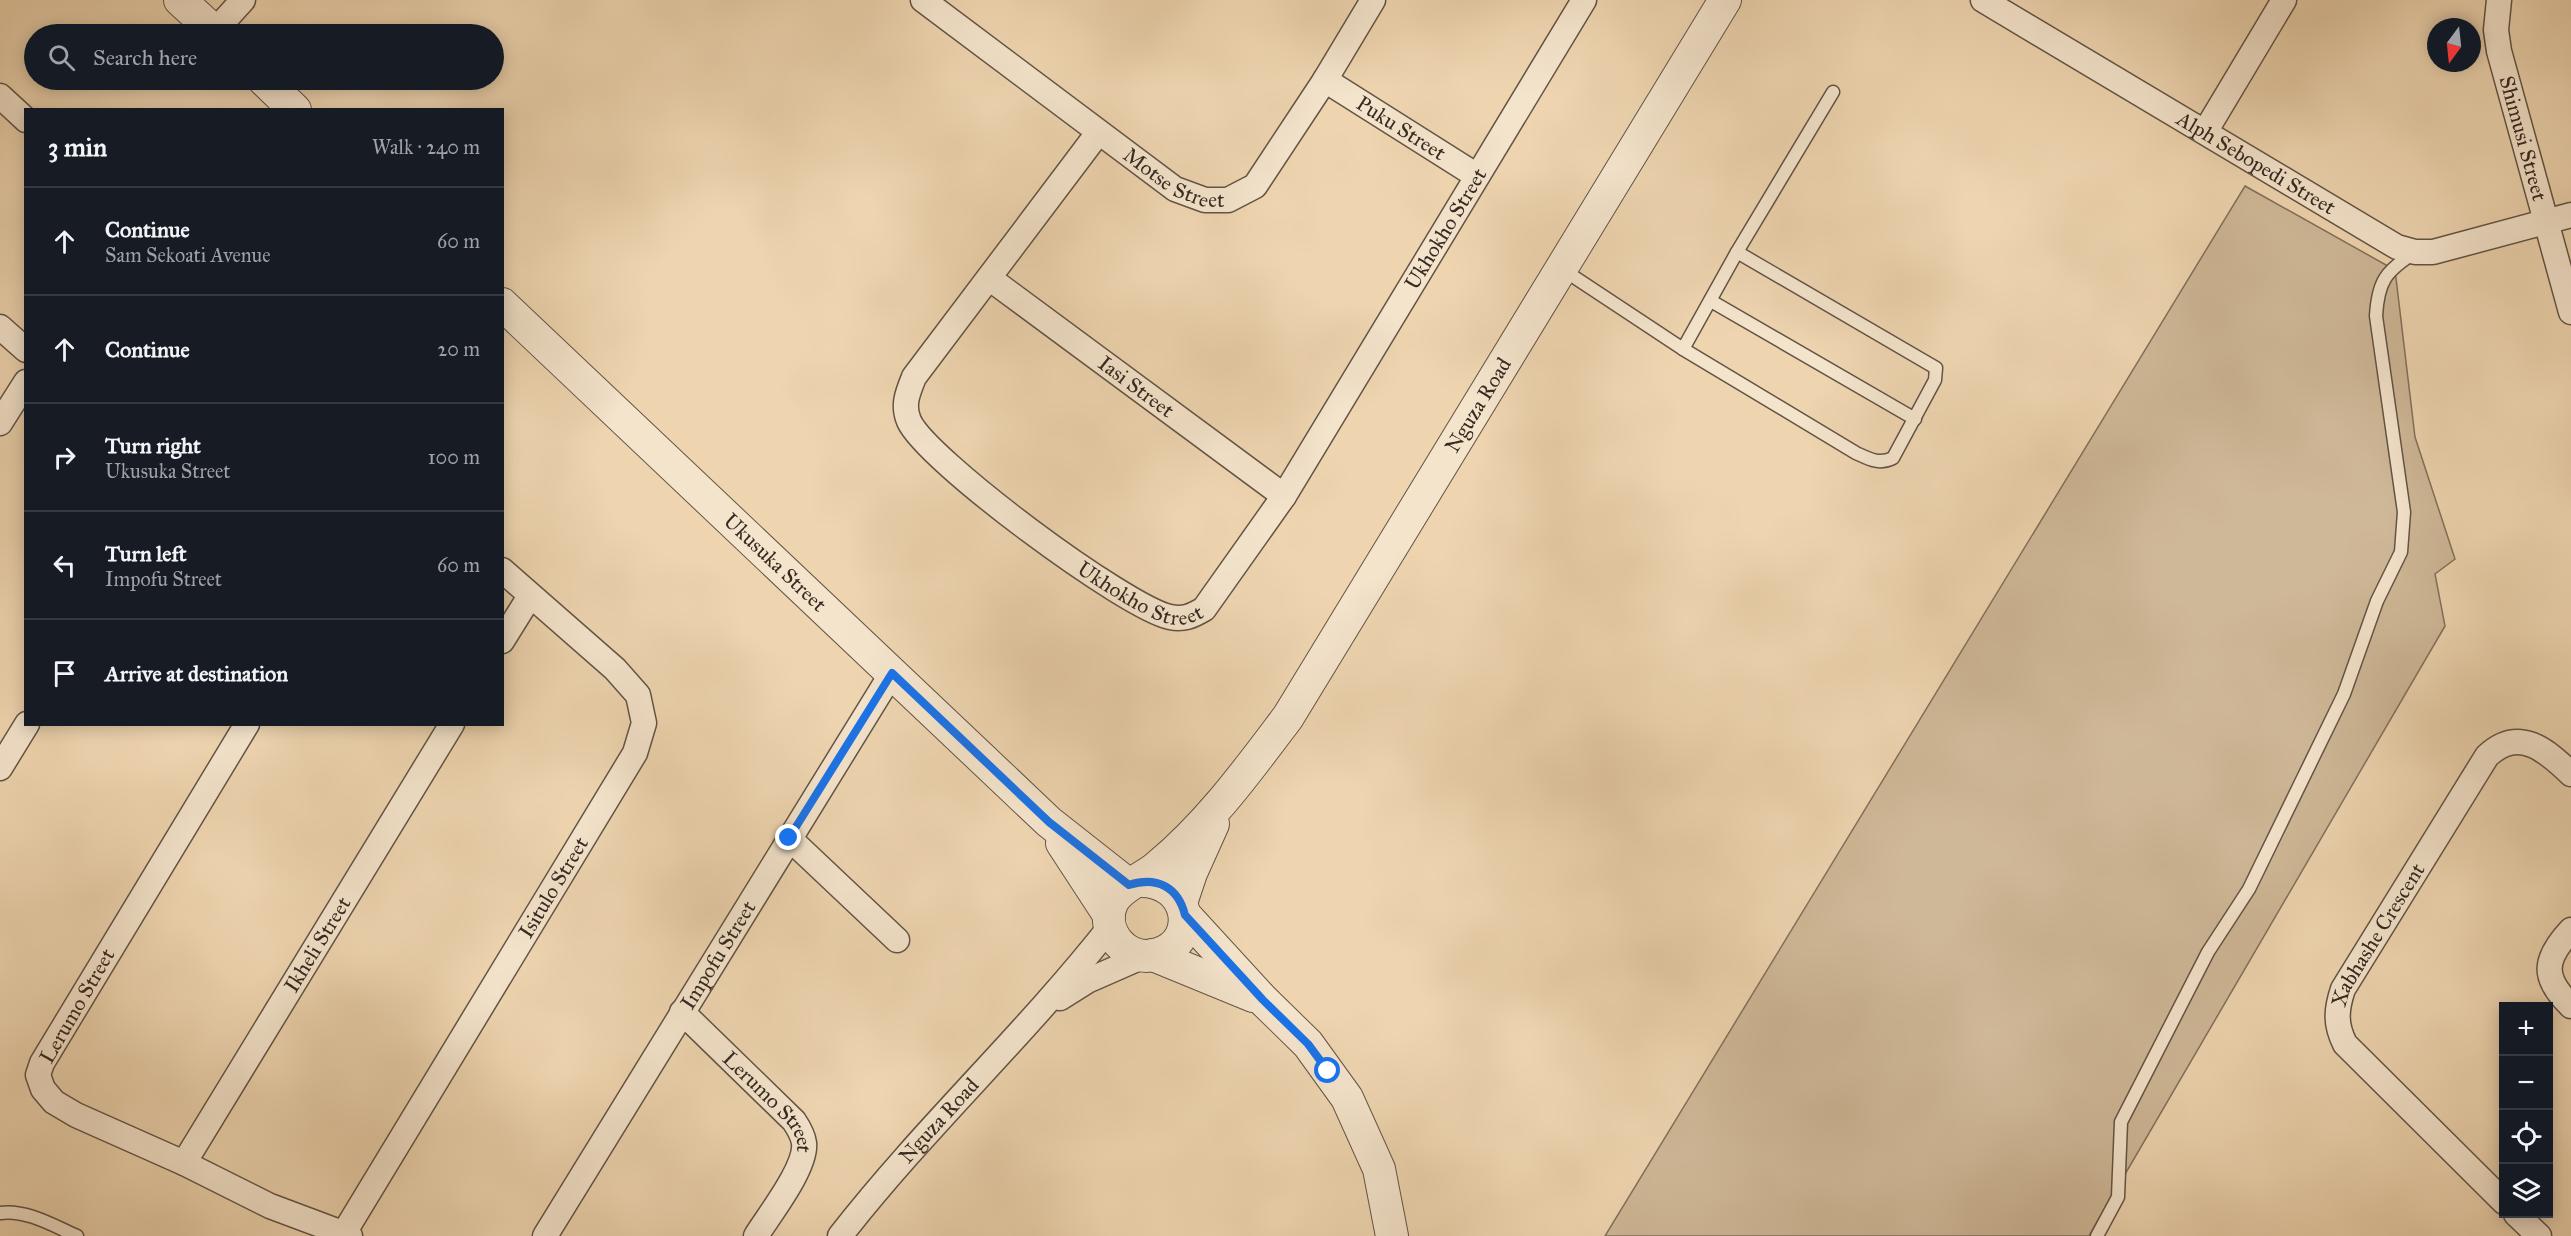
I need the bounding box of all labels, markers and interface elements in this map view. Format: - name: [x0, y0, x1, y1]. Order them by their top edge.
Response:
- north arrow: [2427, 18, 2481, 72]
- search box: [24, 24, 504, 90]
- icon: search: [45, 41, 78, 74]
- text: Search here: [93, 44, 197, 71]
- street label: Shimusi Street: [2493, 73, 2553, 204]
- street label: Puku Street: [1351, 90, 1451, 166]
- street label: Alph Sebopedi Street: [2171, 105, 2341, 221]
- text: 3 min: [48, 131, 107, 163]
- text: Walk · 240 m: [372, 135, 480, 159]
- street label: Motse Street: [1118, 142, 1225, 213]
- street label: Ukhokho Street: [1399, 163, 1493, 294]
- text: Continue: [105, 216, 190, 243]
- icon: ahead: [48, 225, 81, 258]
- text: 60 m: [437, 229, 480, 253]
- text: Sam Sekoati Avenue: [105, 243, 271, 267]
- icon: ahead: [48, 333, 81, 366]
- text: Continue: [105, 336, 190, 363]
- text: 20 m: [437, 337, 480, 361]
- street label: Iasi Street: [1093, 350, 1180, 424]
- street label: Nguza Road: [1439, 352, 1517, 457]
- text: Turn right: [105, 432, 201, 459]
- icon: right: [48, 441, 81, 474]
- text: 100 m: [428, 445, 480, 469]
- text: Ukusuka Street: [105, 459, 230, 483]
- street label: Ukusuka Street: [718, 508, 832, 618]
- text: Turn left: [105, 540, 187, 567]
- icon: left: [48, 549, 81, 582]
- text: 60 m: [437, 553, 480, 577]
- street label: Ukhokho Street: [1072, 555, 1208, 631]
- text: Impofu Street: [105, 567, 222, 591]
- icon: arrive: [48, 657, 81, 690]
- text: Arrive at destination: [105, 660, 288, 687]
- route end: [775, 824, 801, 850]
- street label: Isitulo Street: [513, 832, 594, 943]
- street label: Xabhashe Crescent: [2326, 858, 2431, 1009]
- street label: Ikheli Street: [278, 891, 357, 997]
- street label: Impofu Street: [675, 895, 762, 1014]
- street label: Lerumo Street: [34, 943, 121, 1068]
- map controls: [2499, 1002, 2553, 1218]
- button: +: [2499, 1002, 2553, 1056]
- street label: Lerumo Street: [717, 1046, 817, 1154]
- button: −: [2499, 1056, 2553, 1110]
- route start: [1314, 1057, 1340, 1083]
- street label: Nguza Road: [893, 1072, 985, 1169]
- button: locate: [2499, 1110, 2553, 1164]
- button: layers: [2499, 1164, 2553, 1218]

